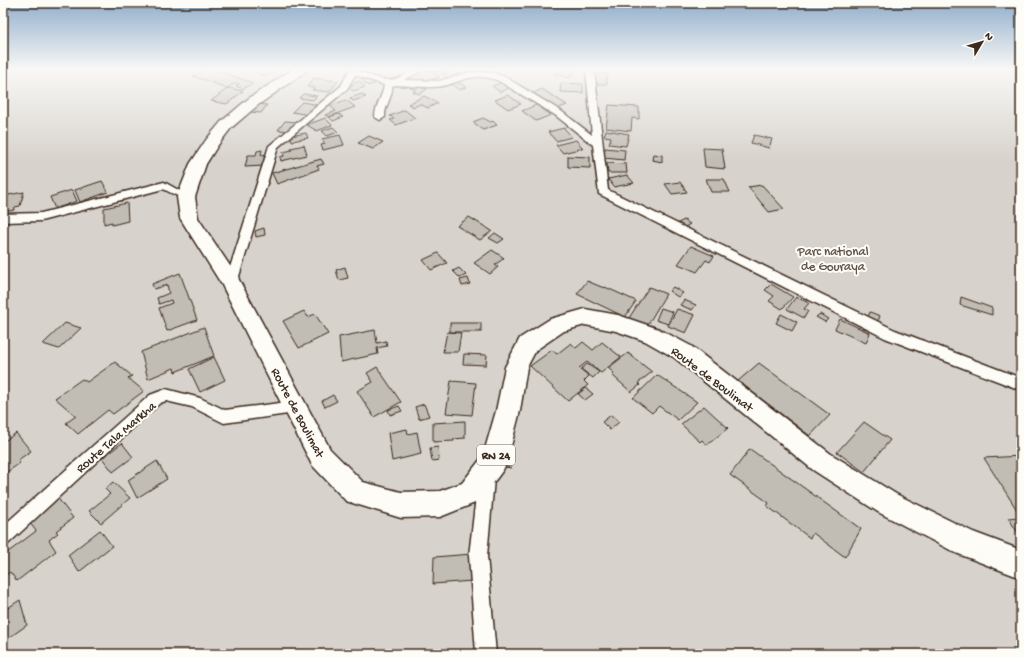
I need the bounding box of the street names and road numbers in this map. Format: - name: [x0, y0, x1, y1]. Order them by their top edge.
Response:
- street label: Route de Boulimat: [667, 344, 757, 417]
- street label: Route de Boulimat: [267, 366, 327, 462]
- street label: Route Tala Markha: [74, 399, 160, 477]
- road number: RN 24: [477, 445, 515, 465]

